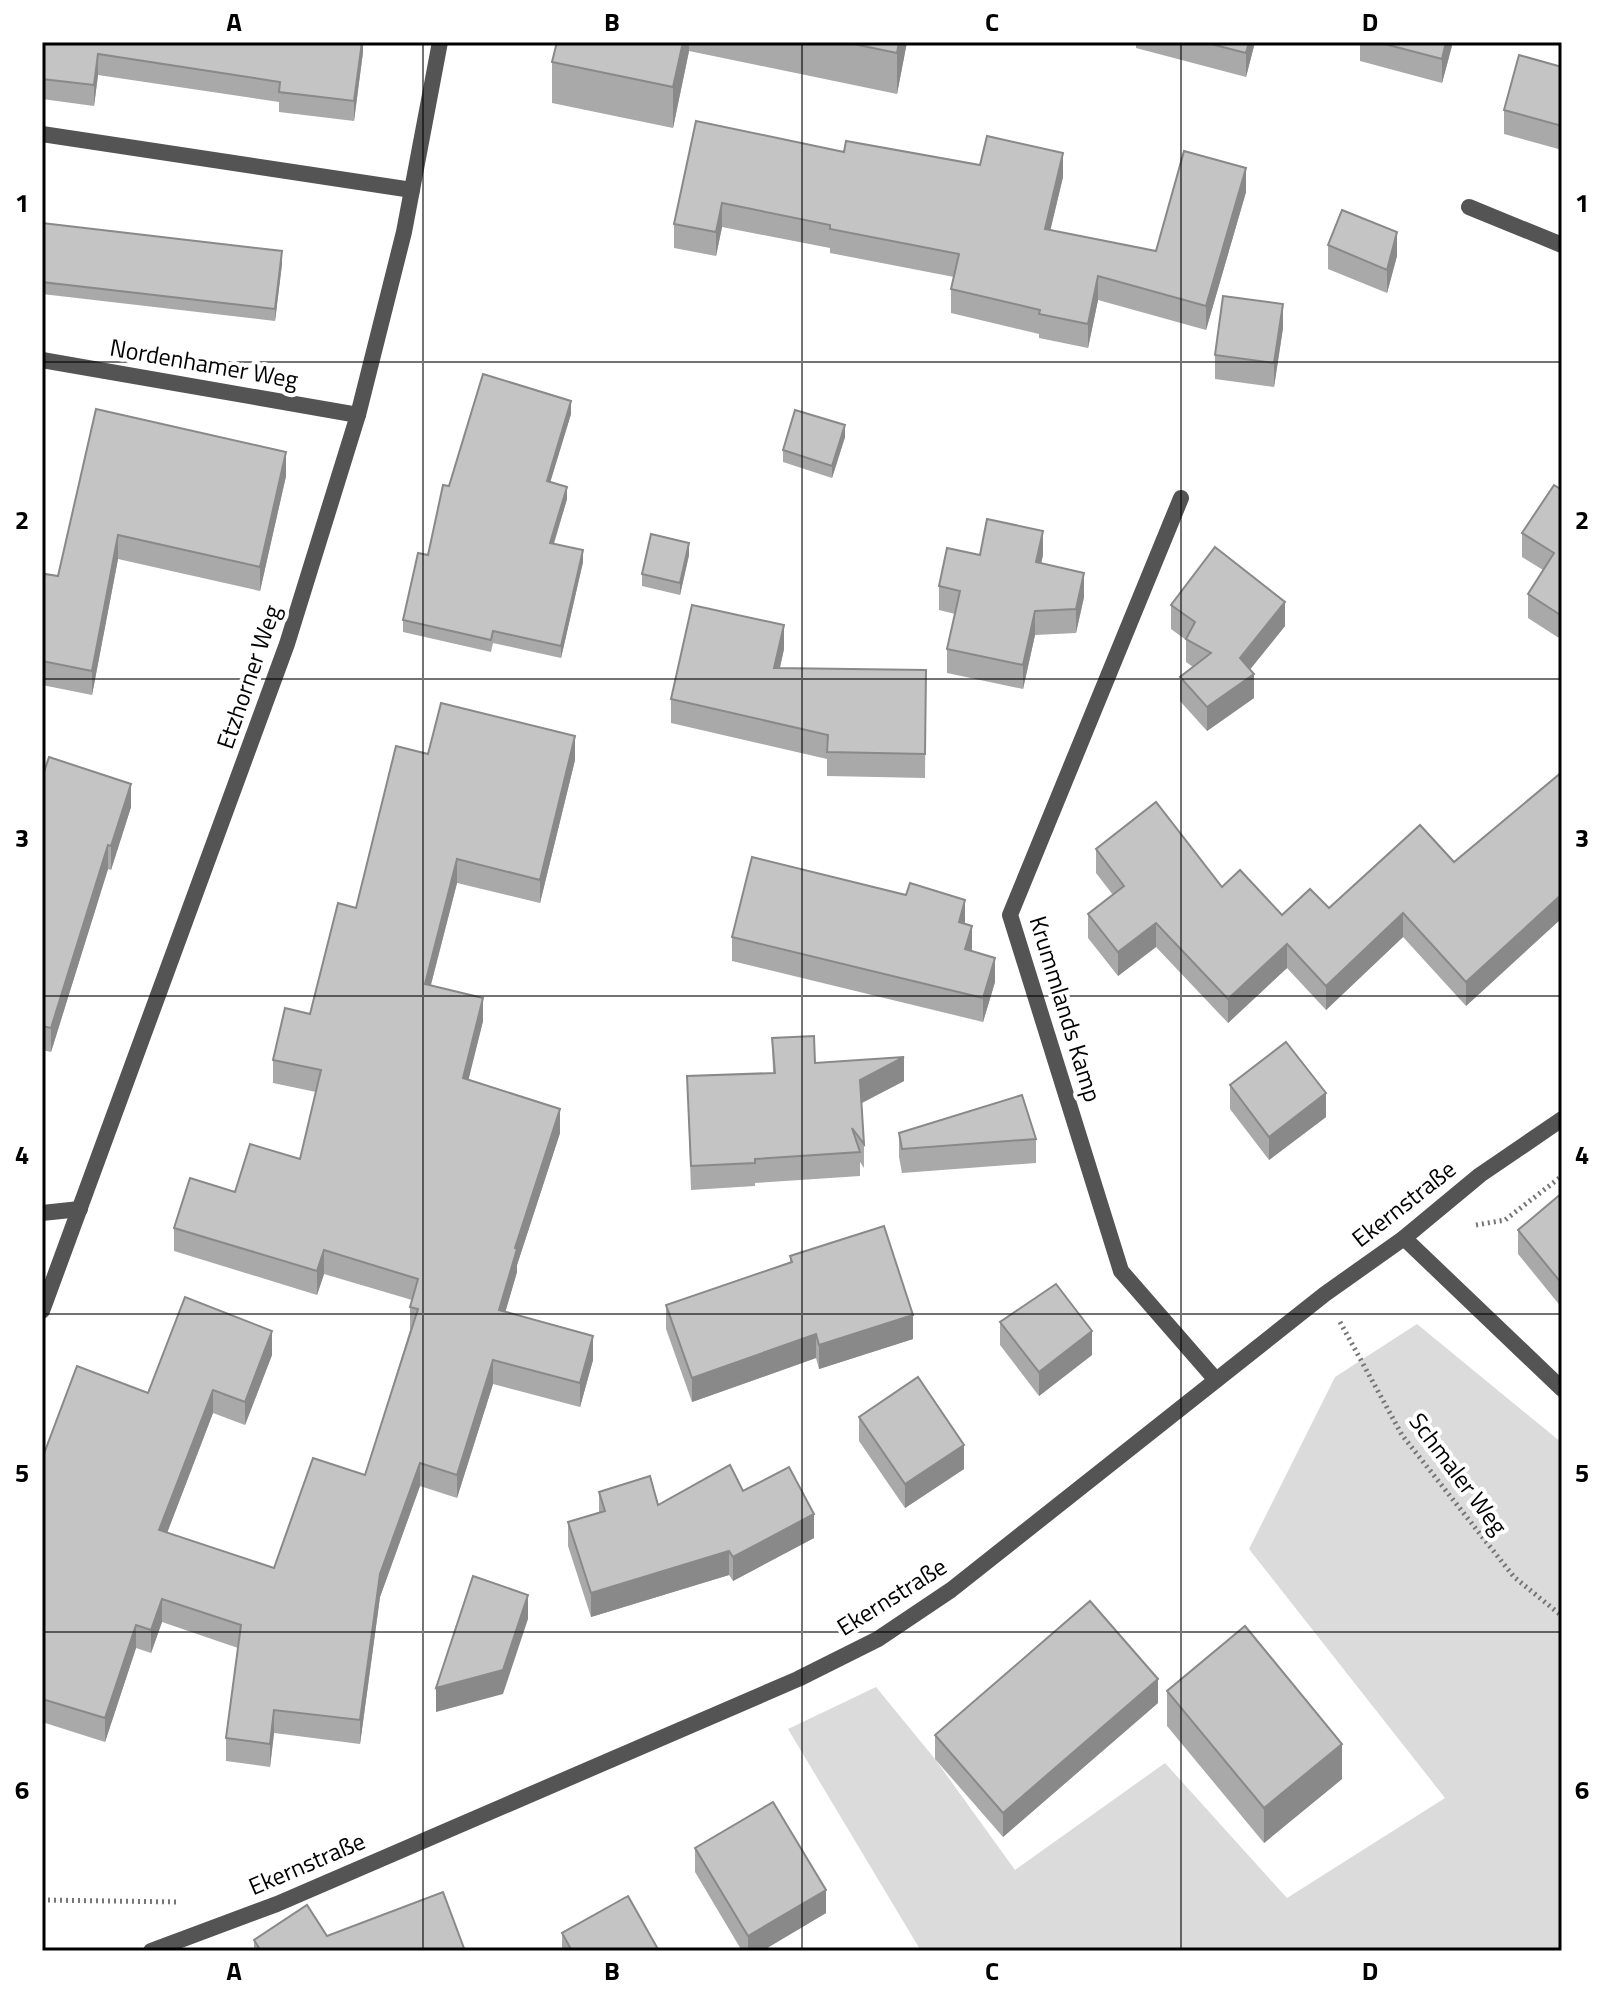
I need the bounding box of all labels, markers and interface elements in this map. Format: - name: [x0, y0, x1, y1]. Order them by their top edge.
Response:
- text: A: [226, 2, 242, 41]
- text: B: [604, 2, 620, 41]
- text: C: [985, 2, 999, 41]
- text: D: [1362, 2, 1378, 41]
- text: 1: [15, 183, 29, 222]
- text: 1: [1575, 183, 1589, 222]
- street label: Nordenhamer Weg: [107, 329, 301, 397]
- text: 2: [15, 500, 29, 539]
- text: 2: [1575, 500, 1589, 539]
- street label: Etzhorner Weg: [207, 600, 290, 754]
- text: 3: [15, 818, 29, 857]
- text: 3: [1575, 818, 1589, 857]
- street label: Krummlands Kamp: [1021, 911, 1111, 1106]
- text: 4: [15, 1135, 29, 1174]
- text: 4: [1575, 1135, 1589, 1174]
- street label: Ekernstraße: [1344, 1151, 1463, 1255]
- street label: Schmaler Weg: [1401, 1405, 1517, 1542]
- text: 5: [15, 1453, 29, 1492]
- text: 5: [1575, 1453, 1589, 1492]
- street label: Ekernstraße: [830, 1548, 953, 1644]
- text: 6: [15, 1770, 29, 1809]
- text: 6: [1575, 1770, 1589, 1809]
- street label: Ekernstraße: [243, 1822, 371, 1904]
- text: A: [226, 1951, 242, 1990]
- text: B: [604, 1951, 620, 1990]
- text: C: [985, 1951, 999, 1990]
- text: D: [1362, 1951, 1378, 1990]

